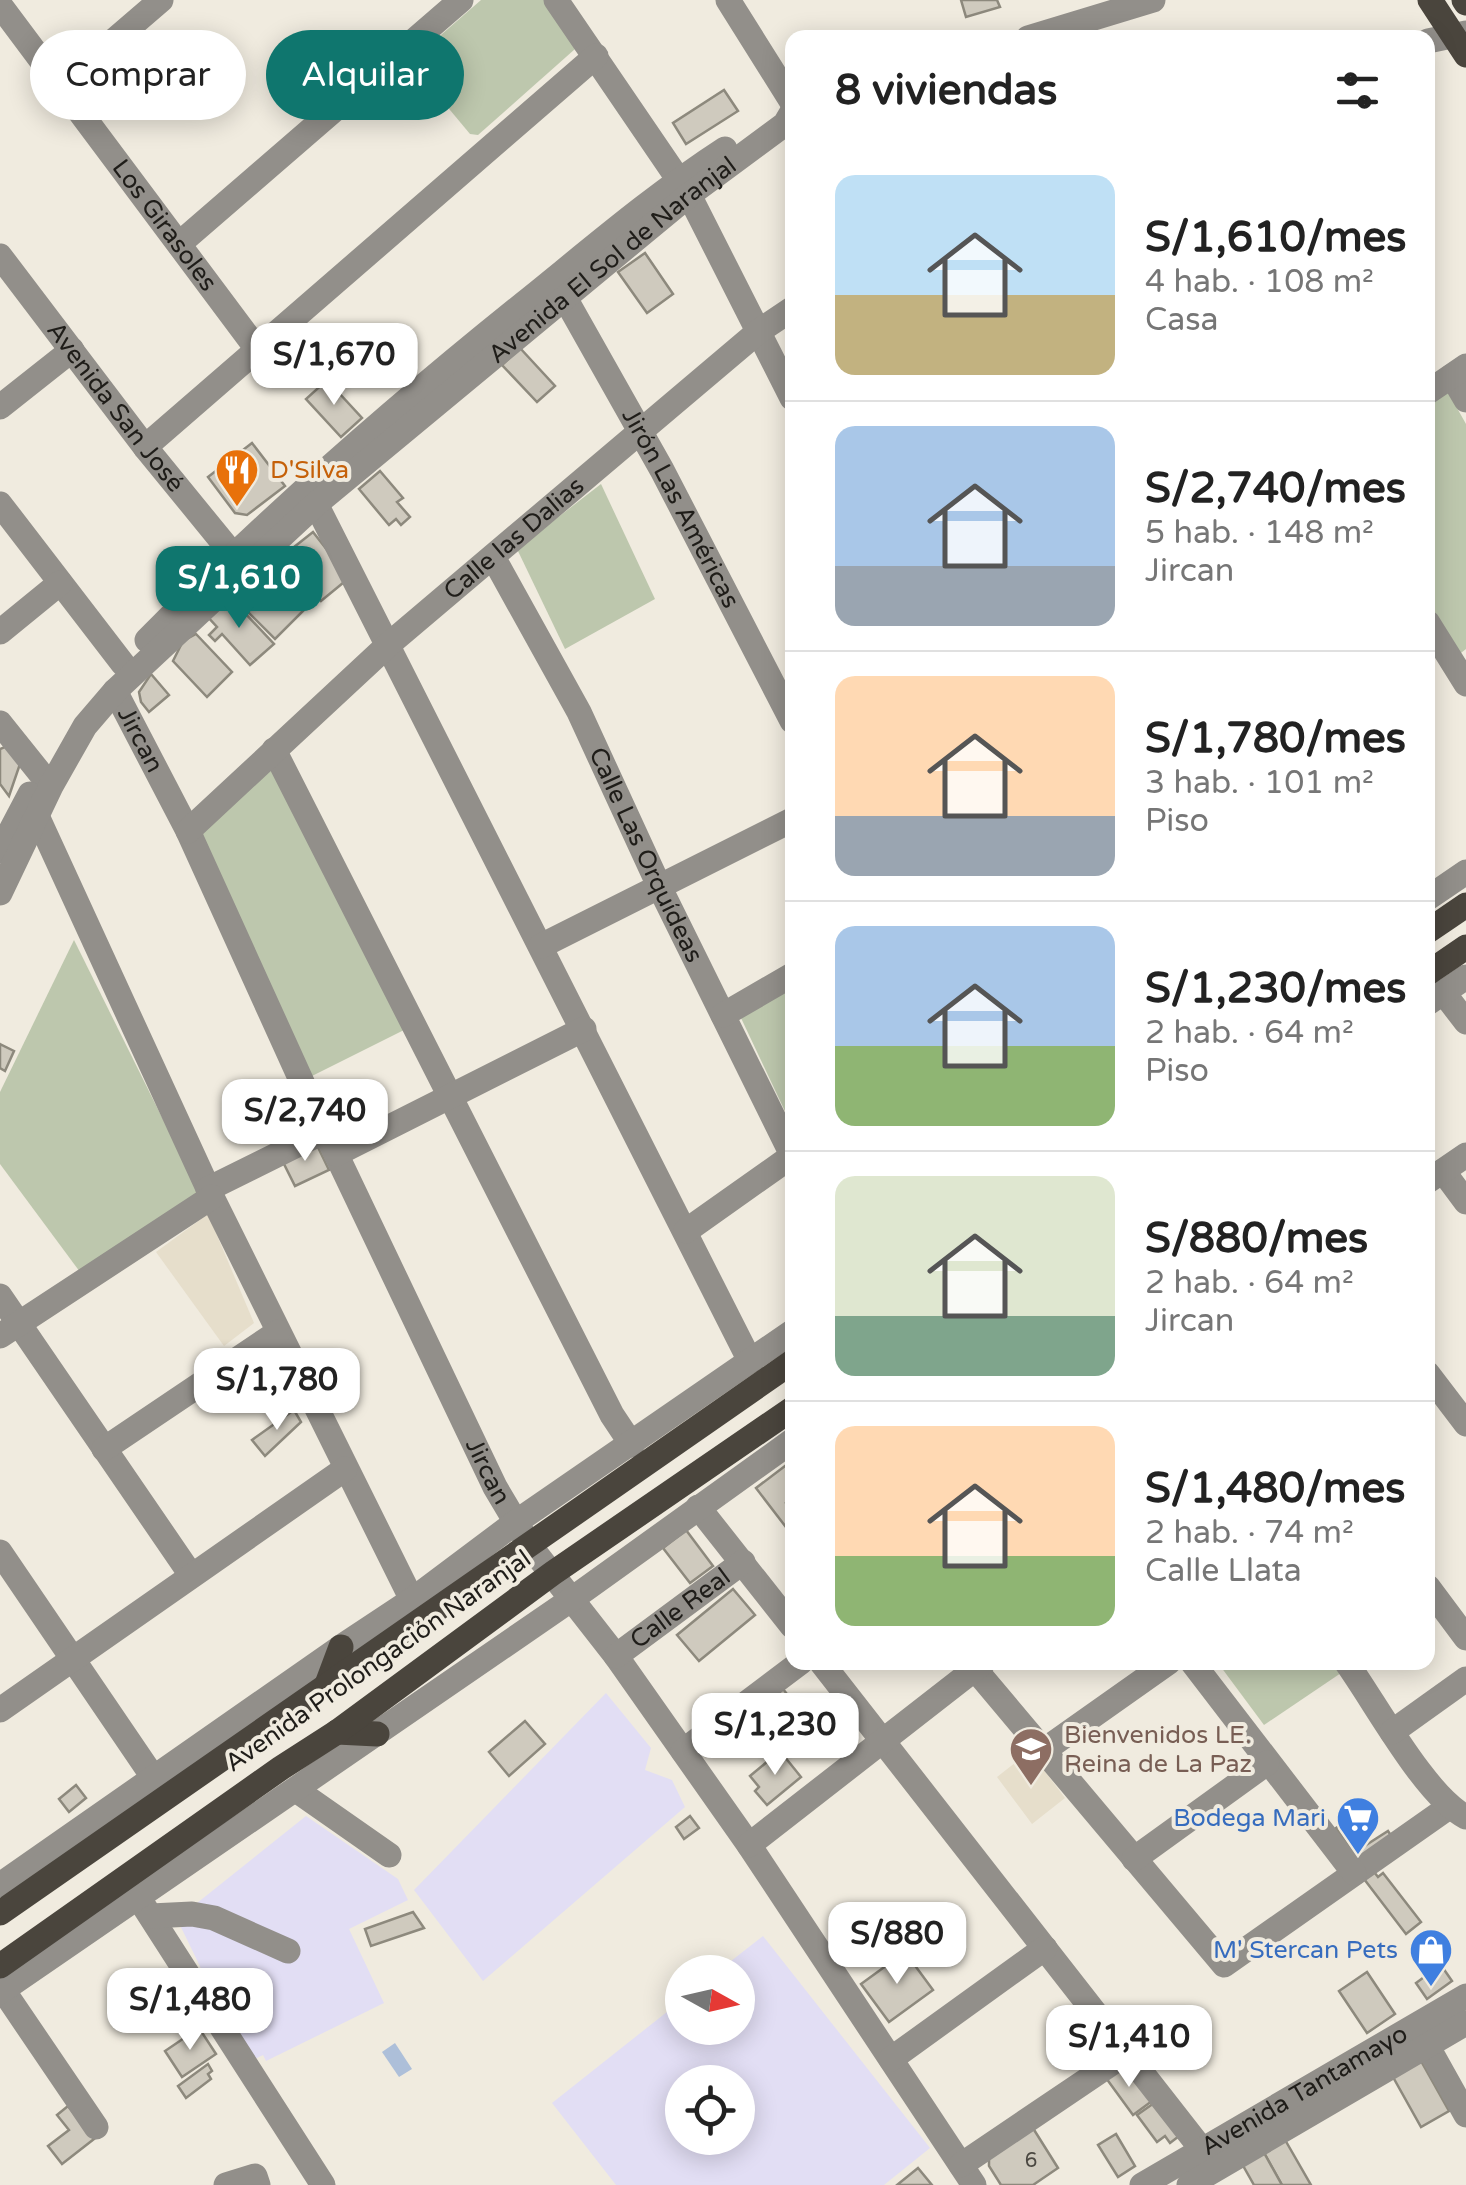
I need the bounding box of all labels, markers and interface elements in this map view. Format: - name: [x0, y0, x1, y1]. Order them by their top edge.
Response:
- chip: Comprar: [30, 30, 246, 120]
- chip: Alquilar: [266, 30, 464, 120]
- icon: filters: [1330, 63, 1385, 118]
- text: 8 viviendas: [835, 65, 1057, 116]
- street label: Avenida El Sol de Naranjal: [482, 150, 742, 370]
- street label: Los Girasoles: [106, 154, 223, 297]
- text: S/1,610/mes: [1145, 212, 1406, 263]
- icon: home: [915, 215, 1035, 335]
- text: 4 hab. · 108 m²: [1145, 263, 1374, 301]
- text: Casa: [1145, 301, 1219, 339]
- street label: Avenida San José: [40, 316, 191, 498]
- pin: S/1,670: [242, 323, 426, 408]
- text: S/1,670: [273, 336, 395, 374]
- street label: Jirón Las Américas: [615, 403, 746, 613]
- restaurant icon: D'Silva: [214, 447, 260, 508]
- place label: D'Silva: [270, 455, 349, 485]
- text: S/2,740/mes: [1145, 463, 1406, 514]
- icon: home: [915, 466, 1035, 586]
- street label: Calle las Dalias: [438, 471, 590, 606]
- text: 5 hab. · 148 m²: [1145, 514, 1374, 552]
- pin: S/1,610: [147, 546, 331, 631]
- text: Jircan: [1145, 552, 1234, 590]
- text: S/1,610: [178, 559, 300, 597]
- street label: Jircan: [111, 702, 170, 778]
- text: S/1,780/mes: [1145, 713, 1406, 764]
- icon: home: [915, 716, 1035, 836]
- street label: Calle Las Orquídeas: [582, 743, 709, 967]
- text: 3 hab. · 101 m²: [1145, 764, 1374, 802]
- text: Piso: [1145, 802, 1209, 840]
- text: S/1,230/mes: [1145, 963, 1406, 1014]
- icon: home: [915, 966, 1035, 1086]
- text: 2 hab. · 64 m²: [1145, 1014, 1354, 1052]
- text: Piso: [1145, 1052, 1209, 1090]
- pin: S/2,740: [213, 1079, 397, 1164]
- text: S/2,740: [244, 1092, 366, 1130]
- text: S/880/mes: [1145, 1213, 1368, 1264]
- icon: home: [915, 1216, 1035, 1336]
- text: 2 hab. · 64 m²: [1145, 1264, 1354, 1302]
- text: Jircan: [1145, 1302, 1234, 1340]
- pin: S/1,780: [185, 1348, 369, 1433]
- text: S/1,780: [216, 1361, 338, 1399]
- street label: Jircan: [459, 1434, 517, 1510]
- text: S/1,480/mes: [1145, 1463, 1406, 1514]
- icon: home: [915, 1466, 1035, 1586]
- text: 2 hab. · 74 m²: [1145, 1514, 1354, 1552]
- street label: Avenida Prolongación Naranjal: [219, 1544, 537, 1778]
- text: Calle Llata: [1145, 1552, 1302, 1590]
- street label: Calle Real: [624, 1562, 736, 1655]
- pin: S/1,230: [683, 1693, 867, 1778]
- text: S/1,230: [714, 1706, 836, 1744]
- place label: Bienvenidos LE. Reina de La Paz: [1064, 1720, 1252, 1779]
- school or university icon: Bienvenidos LE. Reina de La Paz: [1008, 1726, 1054, 1787]
- supermarket icon: Bodega Mari: [1335, 1795, 1381, 1856]
- place label: Bodega Mari: [1173, 1803, 1326, 1833]
- pin: S/880: [827, 1902, 967, 1987]
- text: S/880: [850, 1915, 944, 1953]
- shop icon: M' Stercan Pets: [1408, 1927, 1454, 1988]
- place label: M' Stercan Pets: [1213, 1935, 1398, 1965]
- north arrow: [665, 1955, 755, 2045]
- map controls: [665, 1955, 755, 2155]
- pin: S/1,480: [98, 1968, 282, 2053]
- text: S/1,480: [129, 1981, 251, 2019]
- pin: S/1,410: [1037, 2005, 1221, 2090]
- text: S/1,410: [1068, 2018, 1190, 2056]
- street label: Avenida Tantamayo: [1196, 2018, 1413, 2162]
- button: locate: [665, 2065, 755, 2155]
- house number: 6: [1025, 2149, 1037, 2173]

